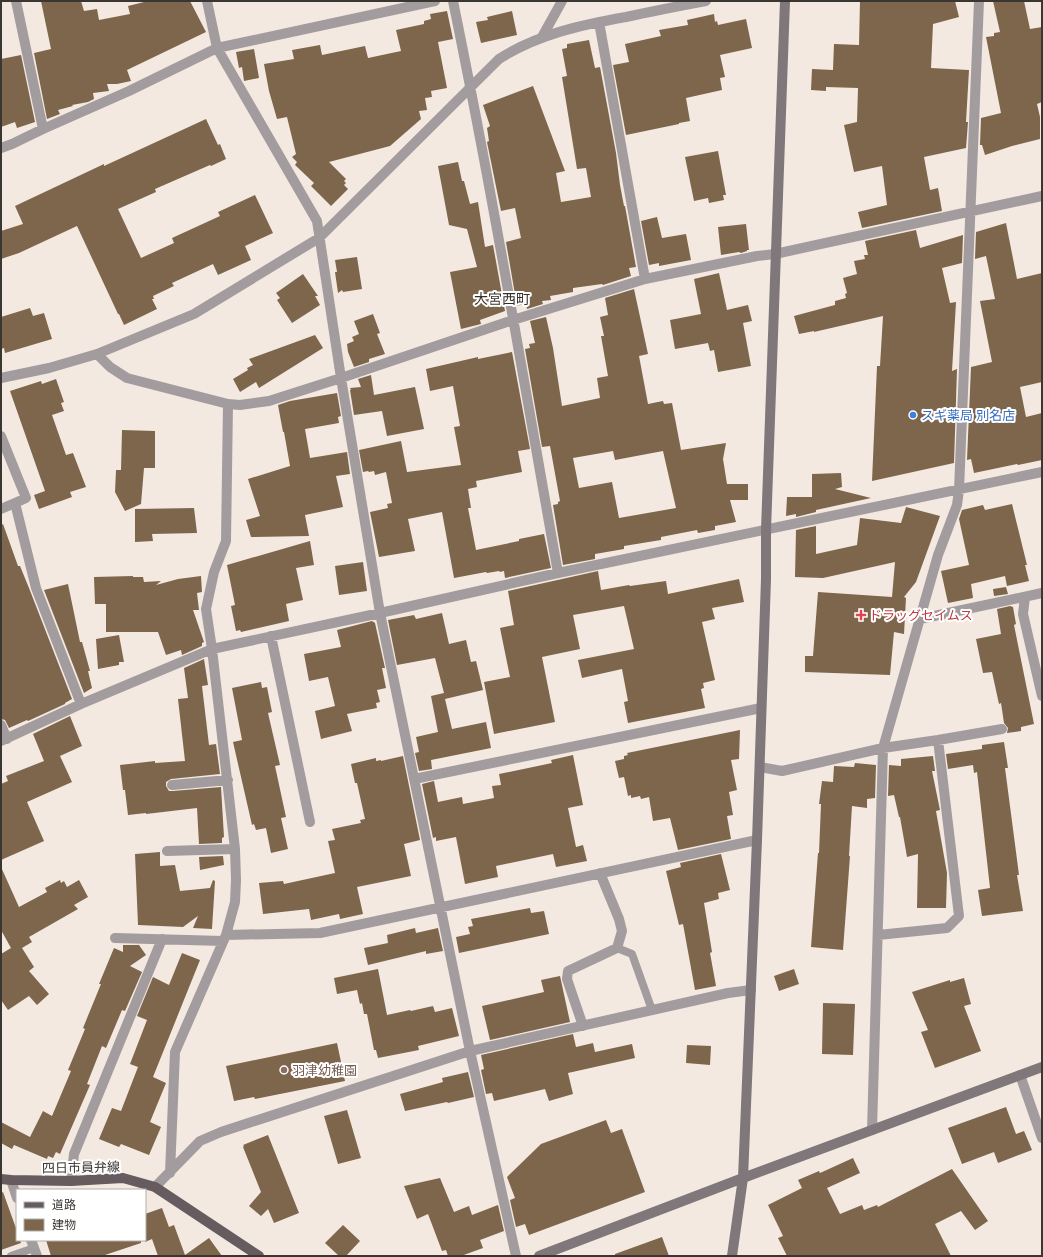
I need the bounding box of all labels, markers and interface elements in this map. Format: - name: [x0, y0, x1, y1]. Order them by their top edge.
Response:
- district label: 大宮西町: [474, 290, 530, 307]
- place label: スギ薬局 別名店: [921, 407, 1015, 423]
- marker: スギ薬局 別名店: [908, 410, 918, 420]
- place label: ドラッグセイムス: [869, 607, 973, 623]
- marker: ドラッグセイムス: [856, 610, 866, 620]
- place label: 羽津幼稚園: [292, 1062, 357, 1078]
- marker: 羽津幼稚園: [279, 1065, 289, 1075]
- street label: 四日市員弁線: [42, 1158, 120, 1176]
- legend: [16, 1189, 146, 1241]
- text: 道路: [52, 1197, 76, 1212]
- text: 建物: [52, 1217, 76, 1232]

